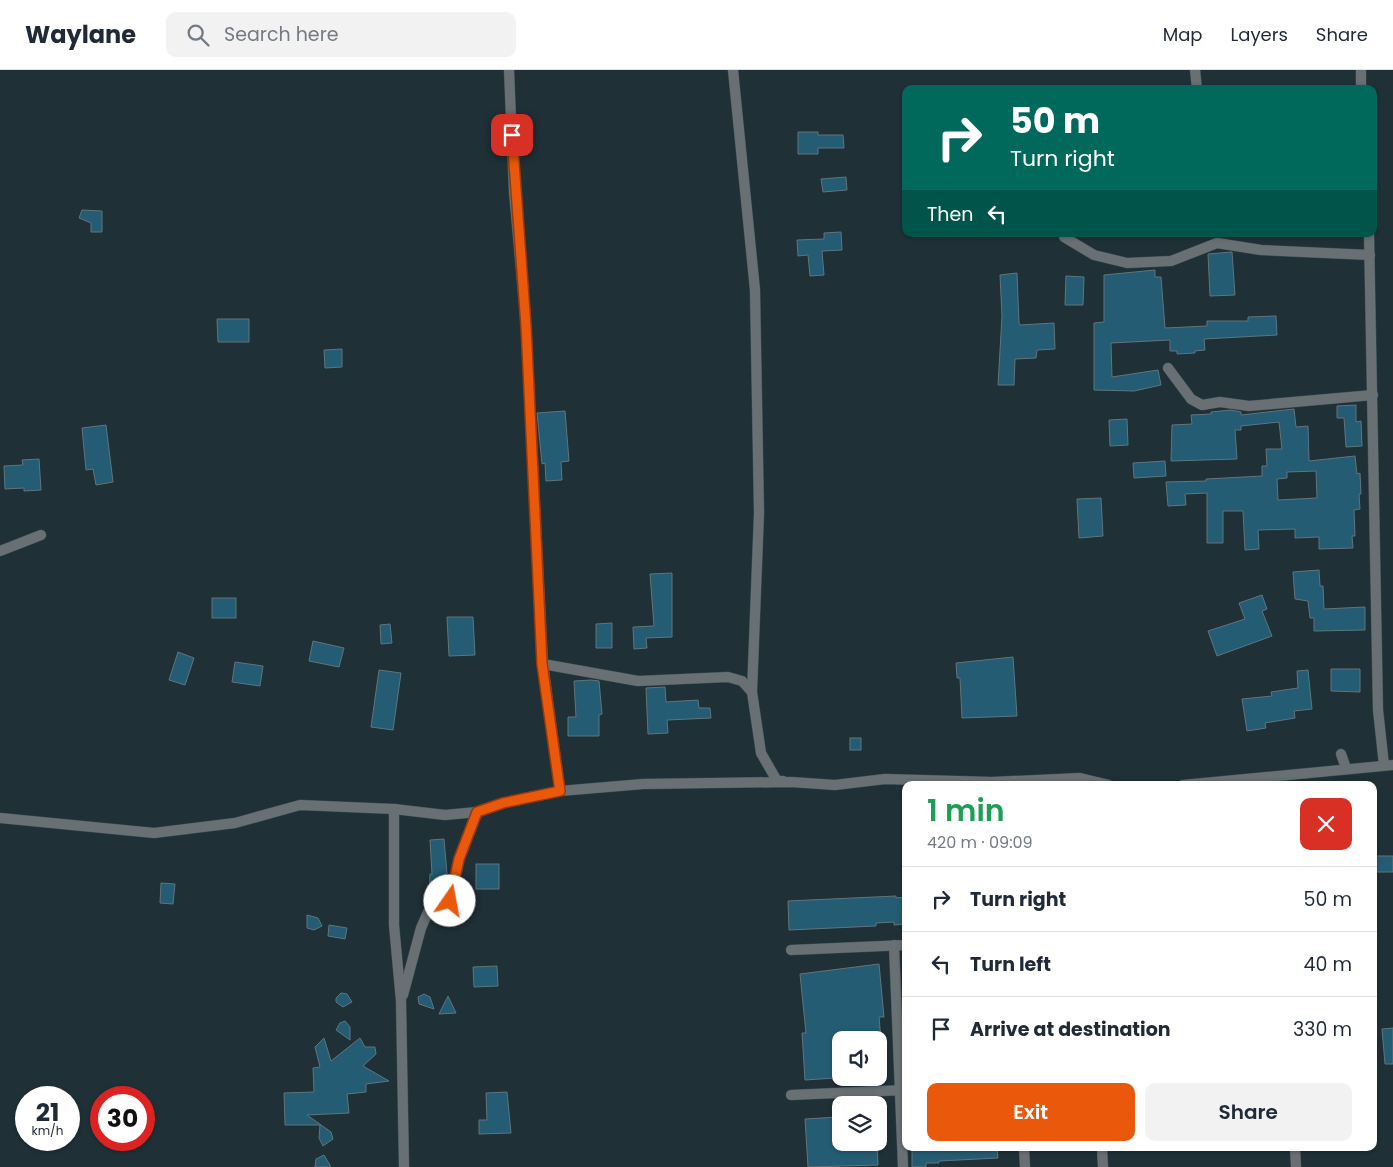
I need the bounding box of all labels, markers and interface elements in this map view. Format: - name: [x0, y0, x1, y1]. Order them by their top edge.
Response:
- search box: [166, 12, 516, 57]
- text: Waylane: [25, 18, 136, 51]
- icon: search: [184, 21, 212, 49]
- text: Search here: [224, 21, 339, 48]
- text: Map: [1163, 22, 1203, 47]
- text: Layers: [1231, 22, 1288, 47]
- text: Share: [1316, 22, 1368, 47]
- text: 50 m: [1010, 96, 1100, 145]
- icon: right: [927, 105, 992, 170]
- pin: [491, 114, 533, 156]
- icon: arrive: [498, 121, 526, 149]
- text: Turn right: [1010, 143, 1115, 174]
- icon: left: [983, 200, 1011, 228]
- text: Then: [927, 201, 973, 228]
- text: 1 min: [927, 789, 1005, 832]
- button: close: [1300, 798, 1352, 850]
- text: 420 m · 09:09: [927, 831, 1033, 854]
- position arrow: [423, 874, 475, 926]
- icon: right: [927, 885, 955, 913]
- text: Turn right: [970, 886, 1066, 913]
- text: 50 m: [1303, 886, 1352, 913]
- icon: left: [927, 950, 955, 978]
- text: Turn left: [970, 951, 1051, 978]
- text: 40 m: [1303, 951, 1352, 978]
- icon: arrive: [927, 1015, 955, 1043]
- text: Arrive at destination: [970, 1016, 1171, 1043]
- text: 330 m: [1293, 1016, 1352, 1043]
- map controls: [832, 1031, 887, 1151]
- button: sound: [832, 1031, 887, 1086]
- button: Exit: [927, 1083, 1135, 1141]
- button: Share: [1145, 1083, 1352, 1141]
- speed limit sign: 30: [90, 1086, 155, 1151]
- text: 21: [36, 1095, 59, 1130]
- button: layers: [832, 1096, 887, 1151]
- text: km/h: [32, 1122, 63, 1139]

